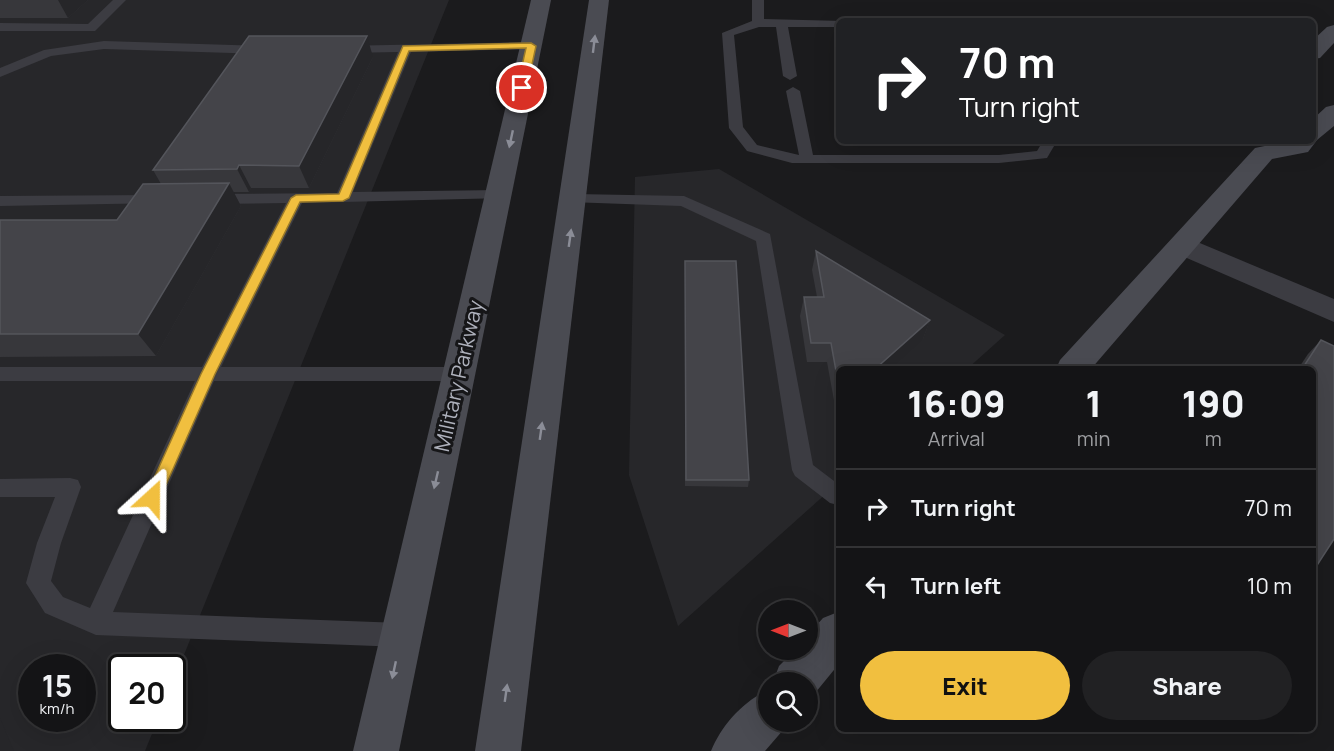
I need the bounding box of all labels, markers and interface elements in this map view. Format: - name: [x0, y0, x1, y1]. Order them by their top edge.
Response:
- text: 70 m: [959, 33, 1055, 91]
- one-way arrow: [589, 35, 599, 54]
- icon: right: [860, 42, 938, 120]
- pin: [496, 62, 547, 113]
- icon: arrive: [505, 71, 538, 104]
- text: Turn right: [959, 88, 1080, 125]
- one-way arrow: [506, 130, 515, 149]
- one-way arrow: [565, 228, 574, 247]
- street label: Military Parkway: [427, 297, 489, 454]
- text: 16:09: [907, 379, 1006, 428]
- text: 1: [1085, 379, 1102, 428]
- text: 190: [1182, 379, 1245, 428]
- one-way arrow: [537, 421, 546, 440]
- text: Arrival: [928, 425, 985, 452]
- text: min: [1077, 425, 1110, 452]
- text: m: [1205, 425, 1222, 452]
- position arrow: [120, 466, 184, 530]
- one-way arrow: [431, 470, 441, 489]
- icon: right: [860, 492, 893, 525]
- text: Turn right: [911, 493, 1016, 523]
- text: 70 m: [1244, 493, 1292, 523]
- icon: left: [860, 570, 893, 603]
- text: Turn left: [911, 571, 1001, 601]
- text: 10 m: [1247, 571, 1292, 601]
- north arrow: [758, 600, 818, 660]
- map controls: [758, 600, 818, 732]
- button: Exit: [860, 651, 1070, 720]
- button: Share: [1082, 651, 1292, 720]
- speed limit sign: 20: [108, 654, 186, 732]
- one-way arrow: [388, 661, 398, 679]
- text: 15: [42, 665, 72, 706]
- button: search: [758, 672, 818, 732]
- one-way arrow: [501, 683, 510, 702]
- text: km/h: [40, 698, 74, 719]

